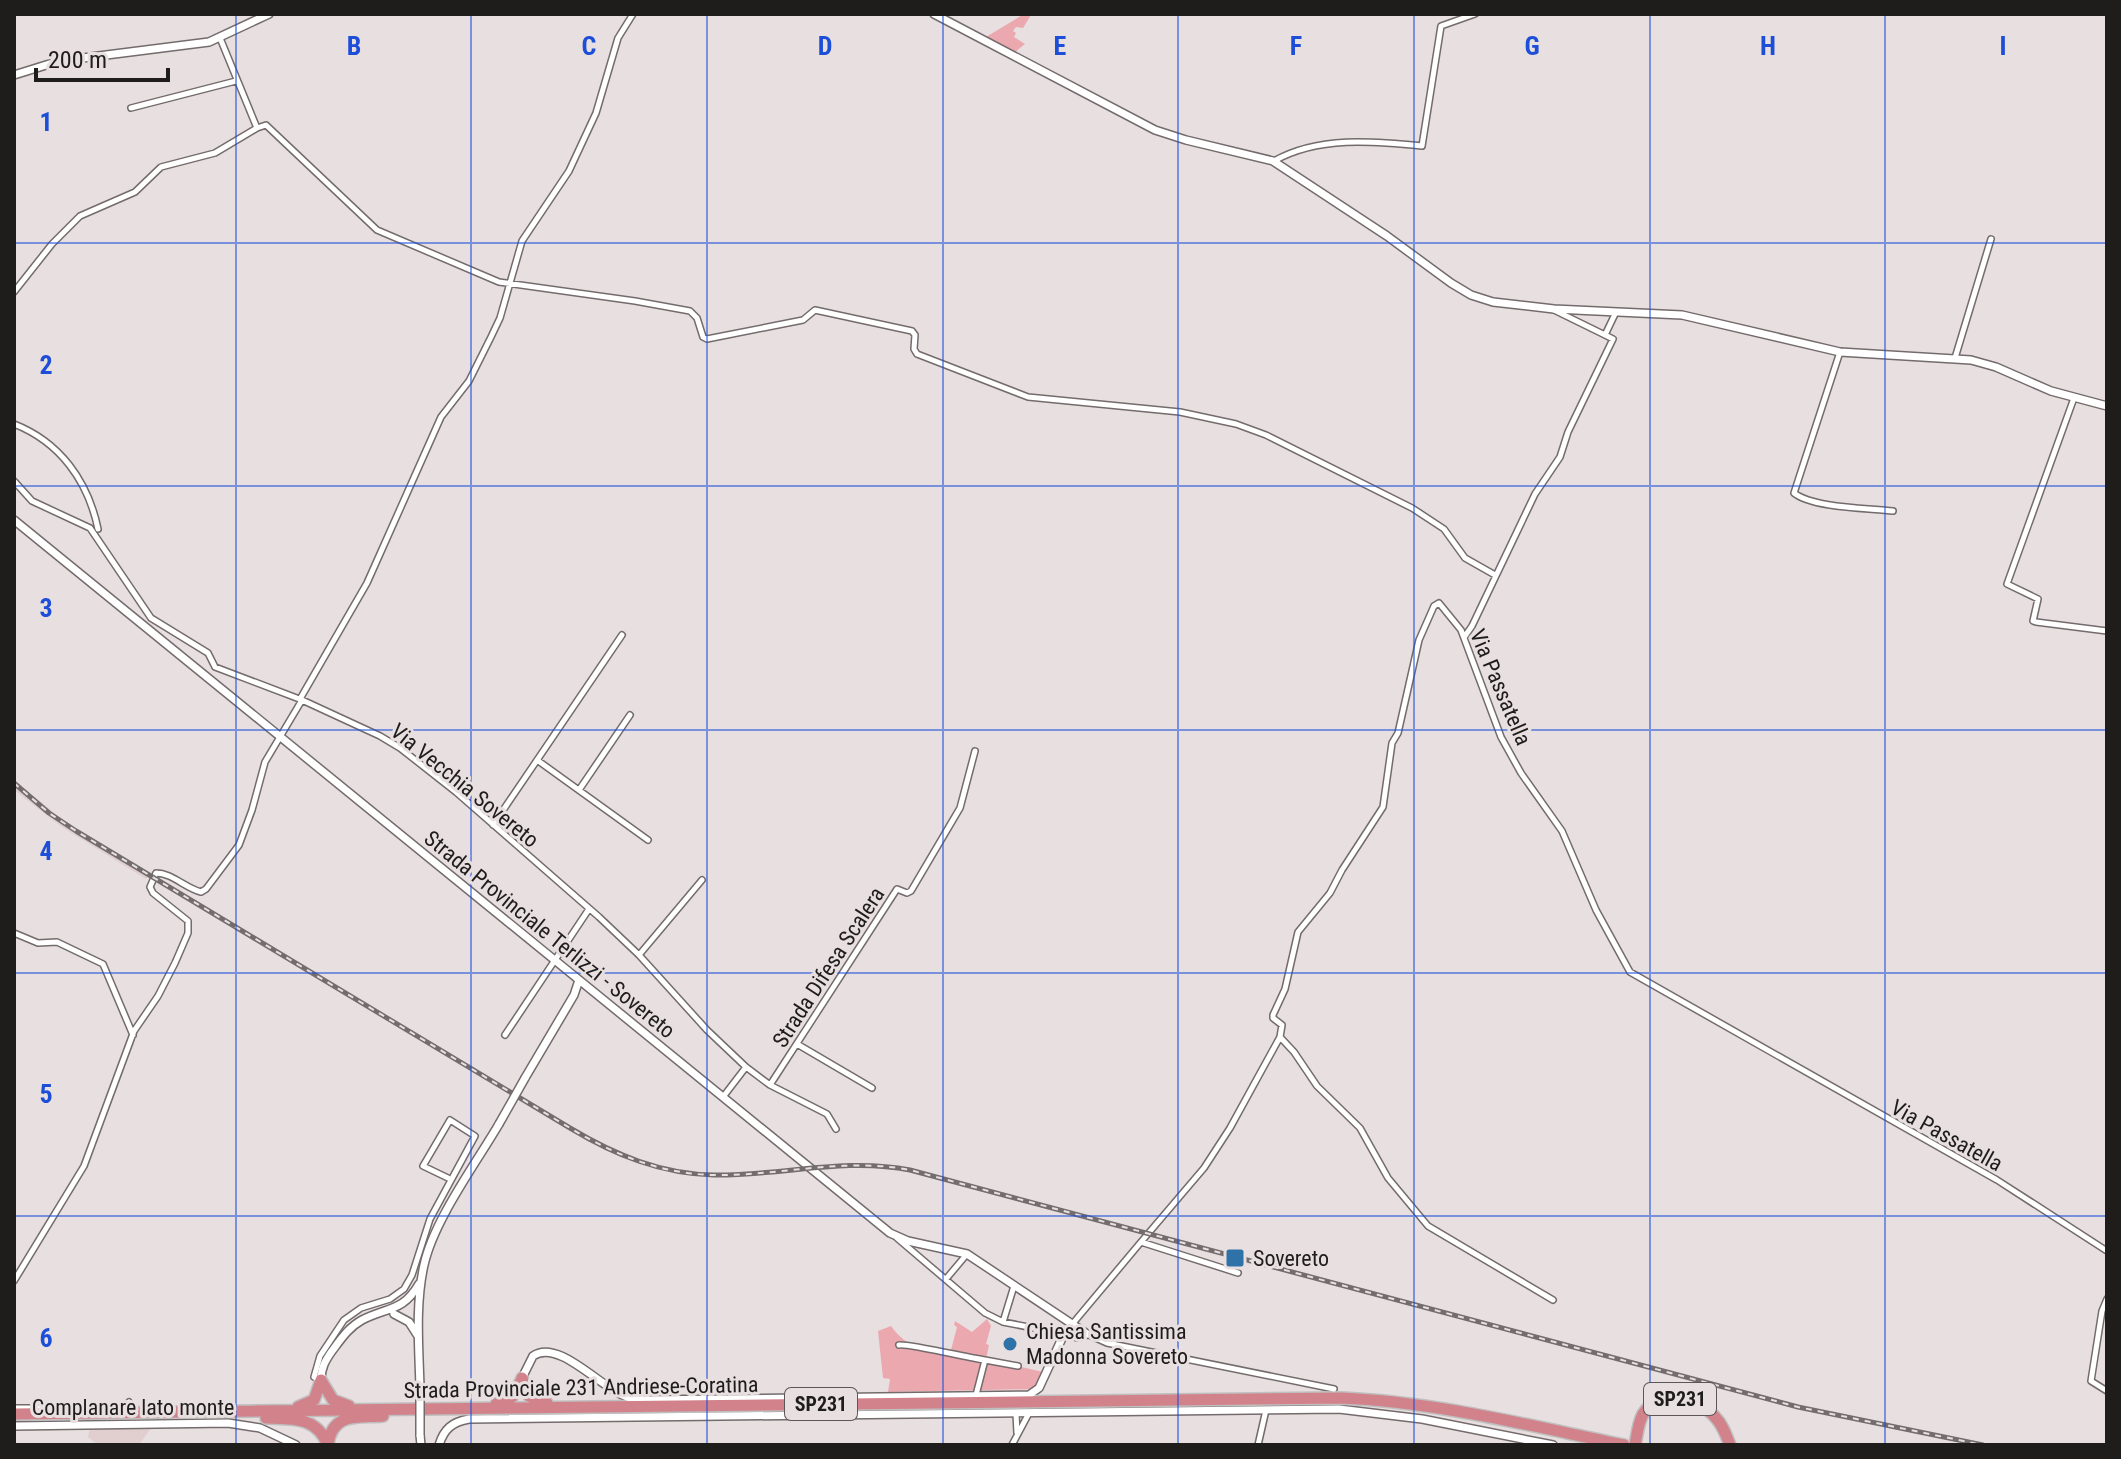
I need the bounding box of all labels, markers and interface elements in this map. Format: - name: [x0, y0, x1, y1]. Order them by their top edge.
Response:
- text: B: [347, 31, 361, 61]
- text: C: [582, 31, 597, 61]
- text: D: [818, 31, 832, 61]
- text: E: [1054, 31, 1067, 61]
- text: F: [1290, 31, 1302, 61]
- text: G: [1524, 31, 1540, 61]
- text: H: [1760, 31, 1776, 61]
- text: I: [1999, 31, 2007, 61]
- scale bar: [36, 32, 168, 82]
- text: 200 m: [48, 46, 107, 74]
- text: 1: [39, 107, 53, 137]
- text: 2: [39, 350, 53, 380]
- text: 3: [39, 593, 53, 623]
- street label: Via Passatella: [1465, 625, 1536, 749]
- street label: Via Vecchia Sovereto: [386, 718, 544, 853]
- street label: Strada Provinciale Terlizzi - Sovereto: [419, 826, 680, 1043]
- text: 4: [39, 836, 53, 866]
- street label: Strada Difesa Scalera: [767, 883, 889, 1052]
- text: 5: [39, 1079, 53, 1109]
- street label: Via Passatella: [1887, 1095, 2007, 1176]
- place label: Sovereto: [1253, 1246, 1329, 1271]
- marker: Sovereto: [1224, 1247, 1246, 1269]
- place label: Chiesa Santissima Madonna Sovereto: [1026, 1319, 1188, 1369]
- text: 6: [39, 1323, 53, 1353]
- marker: Chiesa Santissima Madonna Sovereto: [1001, 1335, 1019, 1353]
- street label: Strada Provinciale 231 Andriese-Coratina: [403, 1372, 759, 1403]
- road number: SP231: [1644, 1383, 1716, 1415]
- road number: SP231: [785, 1388, 857, 1420]
- street label: Complanare lato monte: [32, 1395, 234, 1420]

